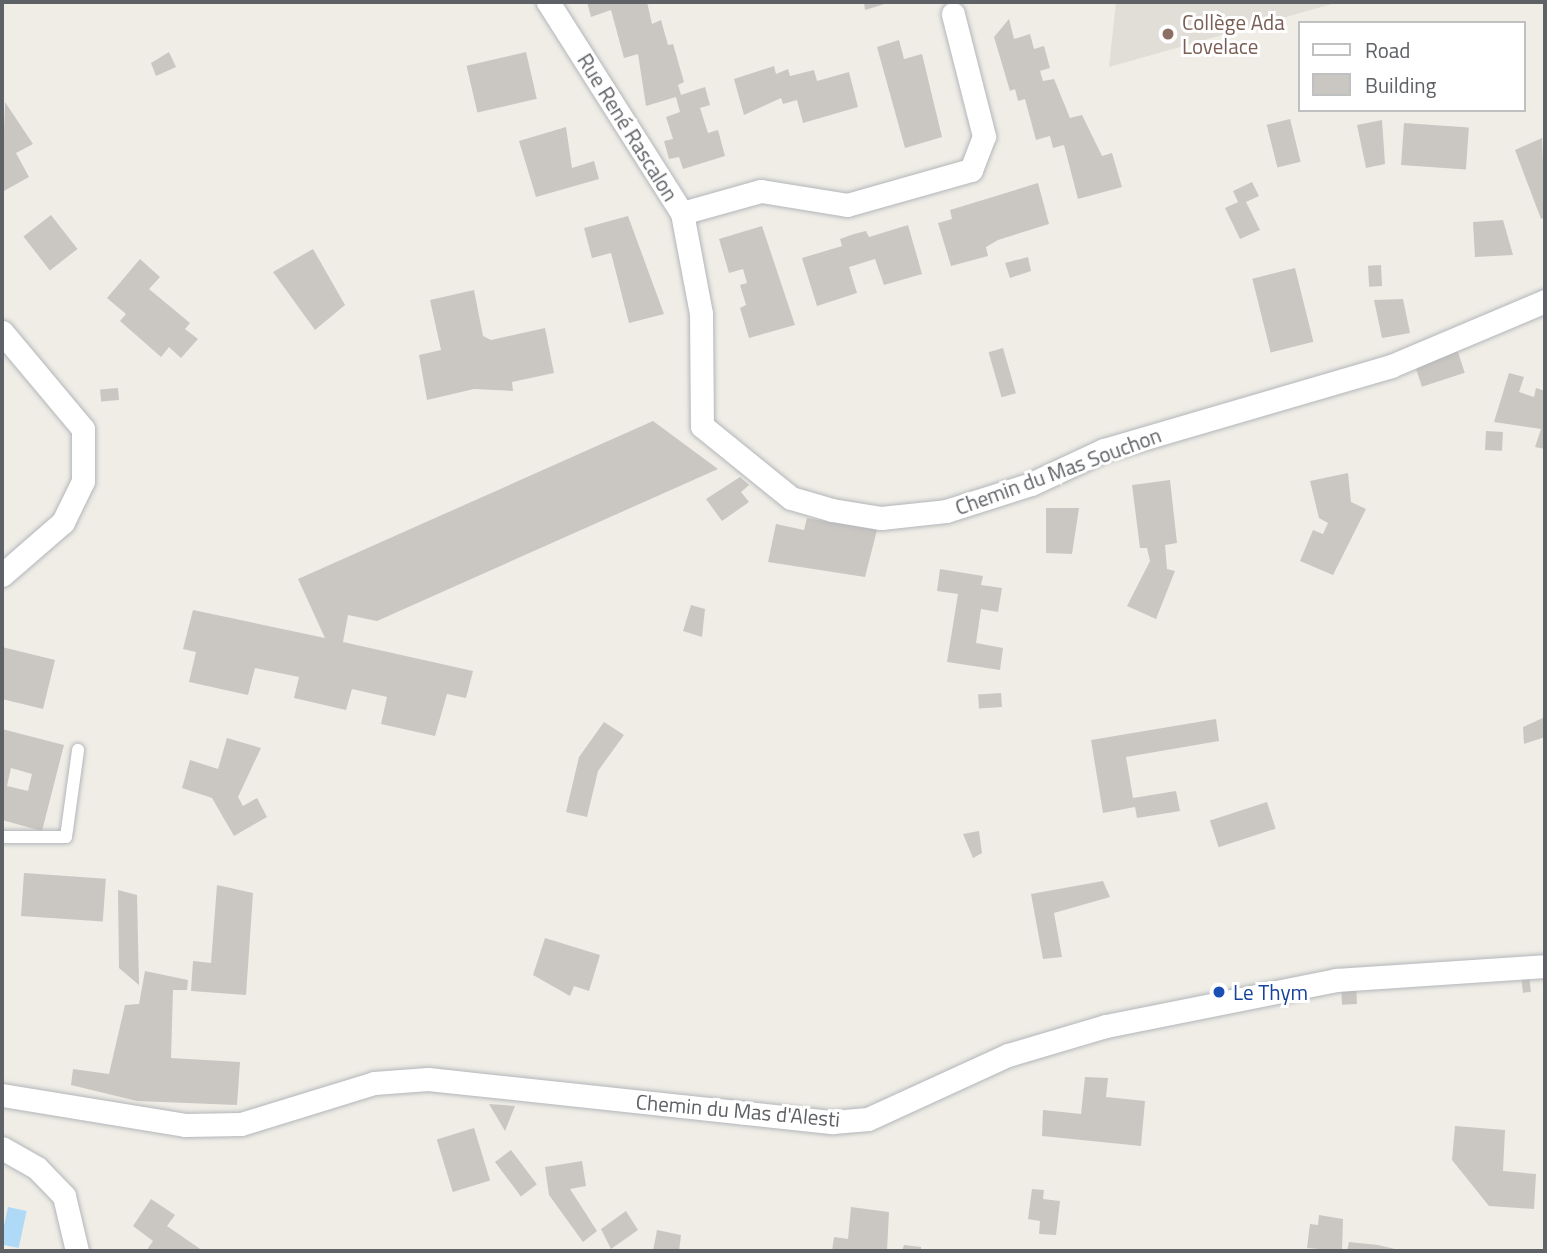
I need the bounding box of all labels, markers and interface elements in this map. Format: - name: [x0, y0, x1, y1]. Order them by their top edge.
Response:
- place label: Collège Ada Lovelace: [1182, 9, 1285, 59]
- legend: [1298, 21, 1526, 112]
- marker: Collège Ada Lovelace: [1160, 26, 1176, 42]
- text: Road: [1365, 34, 1410, 66]
- street label: Rue René Rascalon: [572, 49, 684, 205]
- text: Building: [1365, 69, 1436, 101]
- street label: Chemin du Mas Souchon: [952, 422, 1164, 520]
- place label: Le Thym: [1233, 979, 1308, 1005]
- marker: Le Thym: [1211, 984, 1227, 1000]
- street label: Chemin du Mas d'Alesti: [635, 1089, 841, 1131]

